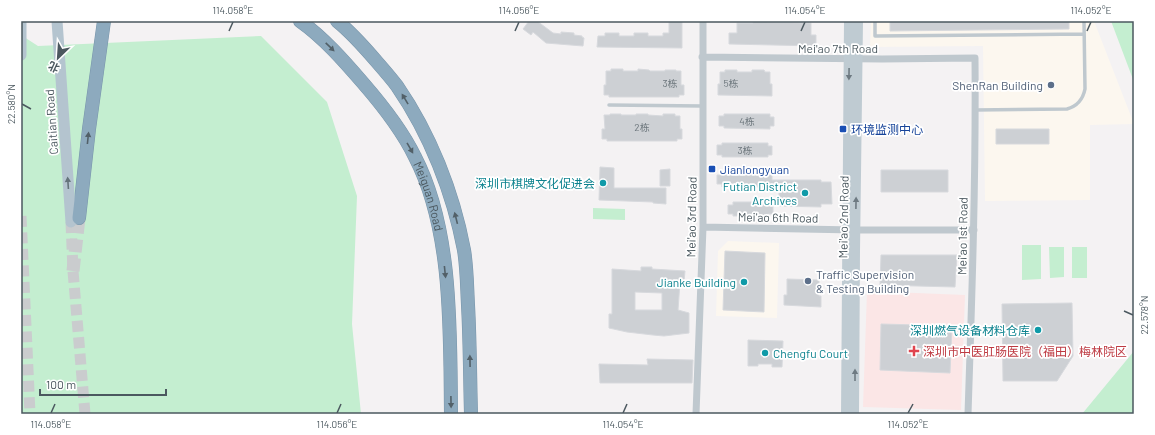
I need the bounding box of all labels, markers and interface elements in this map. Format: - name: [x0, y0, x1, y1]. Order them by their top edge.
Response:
- text: 114.058°E: [213, 4, 253, 16]
- text: 114.056°E: [499, 4, 539, 16]
- text: 114.054°E: [784, 4, 826, 16]
- text: 114.052°E: [1071, 4, 1112, 16]
- north arrow: [38, 38, 78, 78]
- street label: Mei'ao 7th Road: [798, 41, 878, 55]
- one-way arrow: [325, 42, 335, 52]
- text: 北: [46, 59, 61, 76]
- one-way arrow: [846, 68, 852, 81]
- house number: 3栋: [662, 77, 678, 89]
- house number: 5栋: [723, 77, 739, 89]
- place label: ShenRan Building: [952, 78, 1043, 92]
- marker: ShenRan Building: [1046, 80, 1056, 90]
- text: 22.580°N: [5, 84, 17, 124]
- street label: Caitian Road: [42, 89, 60, 155]
- one-way arrow: [401, 94, 409, 104]
- house number: 4栋: [739, 115, 755, 127]
- house number: 2栋: [634, 121, 650, 133]
- place label: 环境监测中心: [851, 122, 923, 136]
- marker: 环境监测中心: [838, 124, 848, 134]
- one-way arrow: [85, 132, 91, 144]
- one-way arrow: [407, 142, 414, 154]
- house number: 3栋: [737, 144, 753, 156]
- street label: Meiguan Road: [411, 159, 446, 232]
- place label: Jianlongyuan: [720, 162, 789, 176]
- marker: Jianlongyuan: [707, 164, 717, 174]
- street label: Mei'ao 2nd Road: [835, 175, 851, 259]
- one-way arrow: [65, 176, 71, 189]
- place label: 深圳市棋牌文化促进会: [475, 176, 595, 190]
- street label: Mei'ao 3rd Road: [683, 177, 699, 257]
- marker: 深圳市棋牌文化促进会: [598, 178, 608, 188]
- place label: Futian District Archives: [723, 179, 797, 207]
- marker: Futian District Archives: [800, 188, 810, 198]
- one-way arrow: [853, 196, 859, 209]
- street label: Mei'ao 1st Road: [954, 197, 970, 275]
- street label: Mei'ao 6th Road: [738, 209, 818, 225]
- one-way arrow: [453, 212, 459, 224]
- one-way arrow: [442, 266, 449, 278]
- place label: Traffic Supervision & Testing Building: [816, 267, 914, 295]
- place label: Jianke Building: [657, 275, 736, 289]
- marker: Traffic Supervision & Testing Building: [803, 276, 813, 286]
- marker: Jianke Building: [739, 277, 749, 287]
- text: 22.578°N: [1138, 295, 1150, 335]
- place label: 深圳燃气设备材料仓库: [910, 323, 1030, 337]
- marker: 深圳燃气设备材料仓库: [1033, 325, 1043, 335]
- place label: 深圳市中医肛肠医院（福田）梅林院区: [923, 344, 1127, 358]
- marker: 深圳市中医肛肠医院（福田）梅林院区: [908, 345, 920, 357]
- place label: Chengfu Court: [773, 346, 848, 360]
- marker: Chengfu Court: [760, 348, 770, 358]
- one-way arrow: [467, 354, 473, 367]
- one-way arrow: [852, 368, 858, 381]
- scale bar: [40, 371, 166, 397]
- text: 100 m: [46, 377, 76, 391]
- one-way arrow: [448, 396, 454, 409]
- text: 114.058°E: [31, 418, 71, 430]
- text: 114.056°E: [317, 418, 357, 430]
- text: 114.054°E: [602, 418, 644, 430]
- text: 114.052°E: [888, 418, 929, 430]

